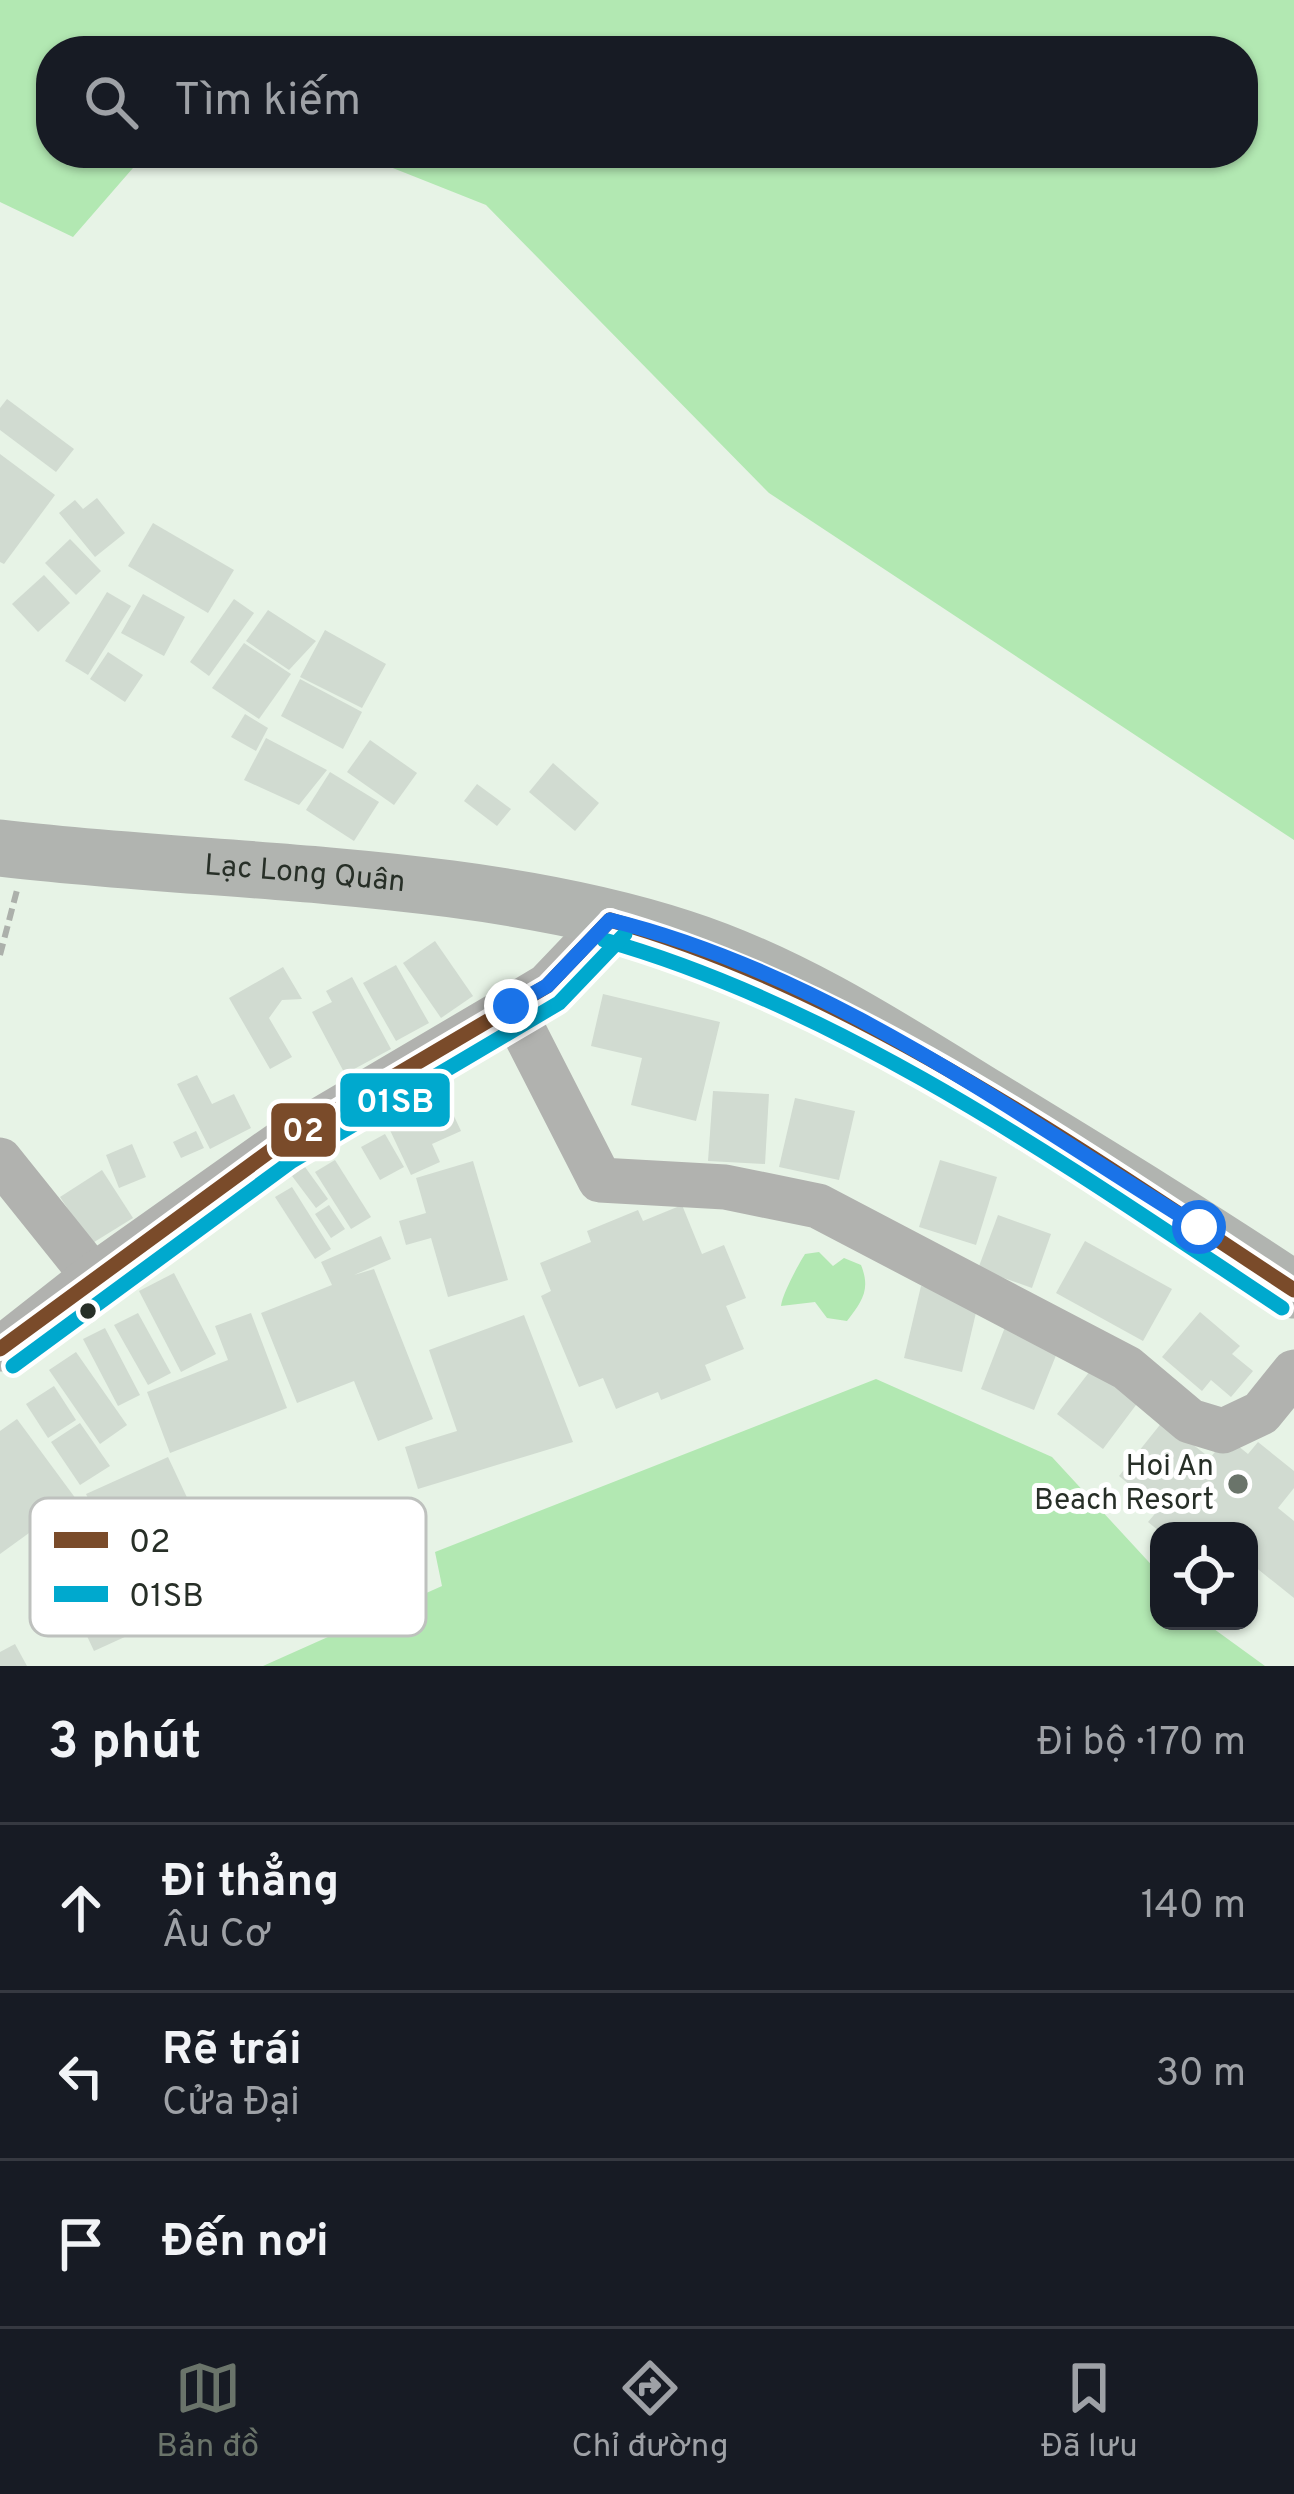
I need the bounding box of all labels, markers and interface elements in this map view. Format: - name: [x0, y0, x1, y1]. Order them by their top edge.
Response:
- search box: [36, 36, 1258, 168]
- icon: search: [78, 69, 144, 135]
- text: Tìm kiếm: [174, 74, 361, 131]
- street label: Lạc Long Quân: [203, 848, 407, 902]
- route end: [484, 979, 538, 1033]
- line badge: 01SB: [338, 1071, 452, 1129]
- text: 01SB: [356, 1083, 434, 1125]
- line badge: 02: [269, 1101, 338, 1159]
- text: 02: [282, 1112, 324, 1154]
- route start: [1172, 1200, 1226, 1254]
- unlabelled marker: [77, 1300, 99, 1322]
- place label: Hoi An Beach Resort: [1034, 1449, 1214, 1520]
- marker: Hoi An Beach Resort: [1225, 1471, 1251, 1497]
- legend: [30, 1498, 426, 1636]
- map controls: [1150, 1522, 1258, 1630]
- button: locate: [1150, 1522, 1258, 1630]
- text: 02: [129, 1523, 170, 1565]
- text: 01SB: [129, 1577, 204, 1619]
- text: 3 phút: [48, 1712, 201, 1777]
- text: Đi bộ · 170 m: [1037, 1720, 1246, 1769]
- text: Đi thẳng: [162, 1855, 339, 1912]
- icon: ahead: [48, 1875, 114, 1941]
- text: 140 m: [1141, 1883, 1246, 1932]
- text: Âu Cơ: [162, 1912, 271, 1961]
- text: Rẽ trái: [162, 2023, 302, 2080]
- icon: left: [48, 2043, 114, 2109]
- text: 30 m: [1156, 2051, 1246, 2100]
- text: Cửa Đại: [162, 2080, 300, 2129]
- icon: arrive: [48, 2211, 114, 2277]
- text: Đến nơi: [162, 2215, 329, 2272]
- tab: Bản đồ: [156, 2355, 259, 2469]
- tab: Chỉ đường: [571, 2355, 729, 2469]
- tab: Đã lưu: [1041, 2355, 1138, 2469]

